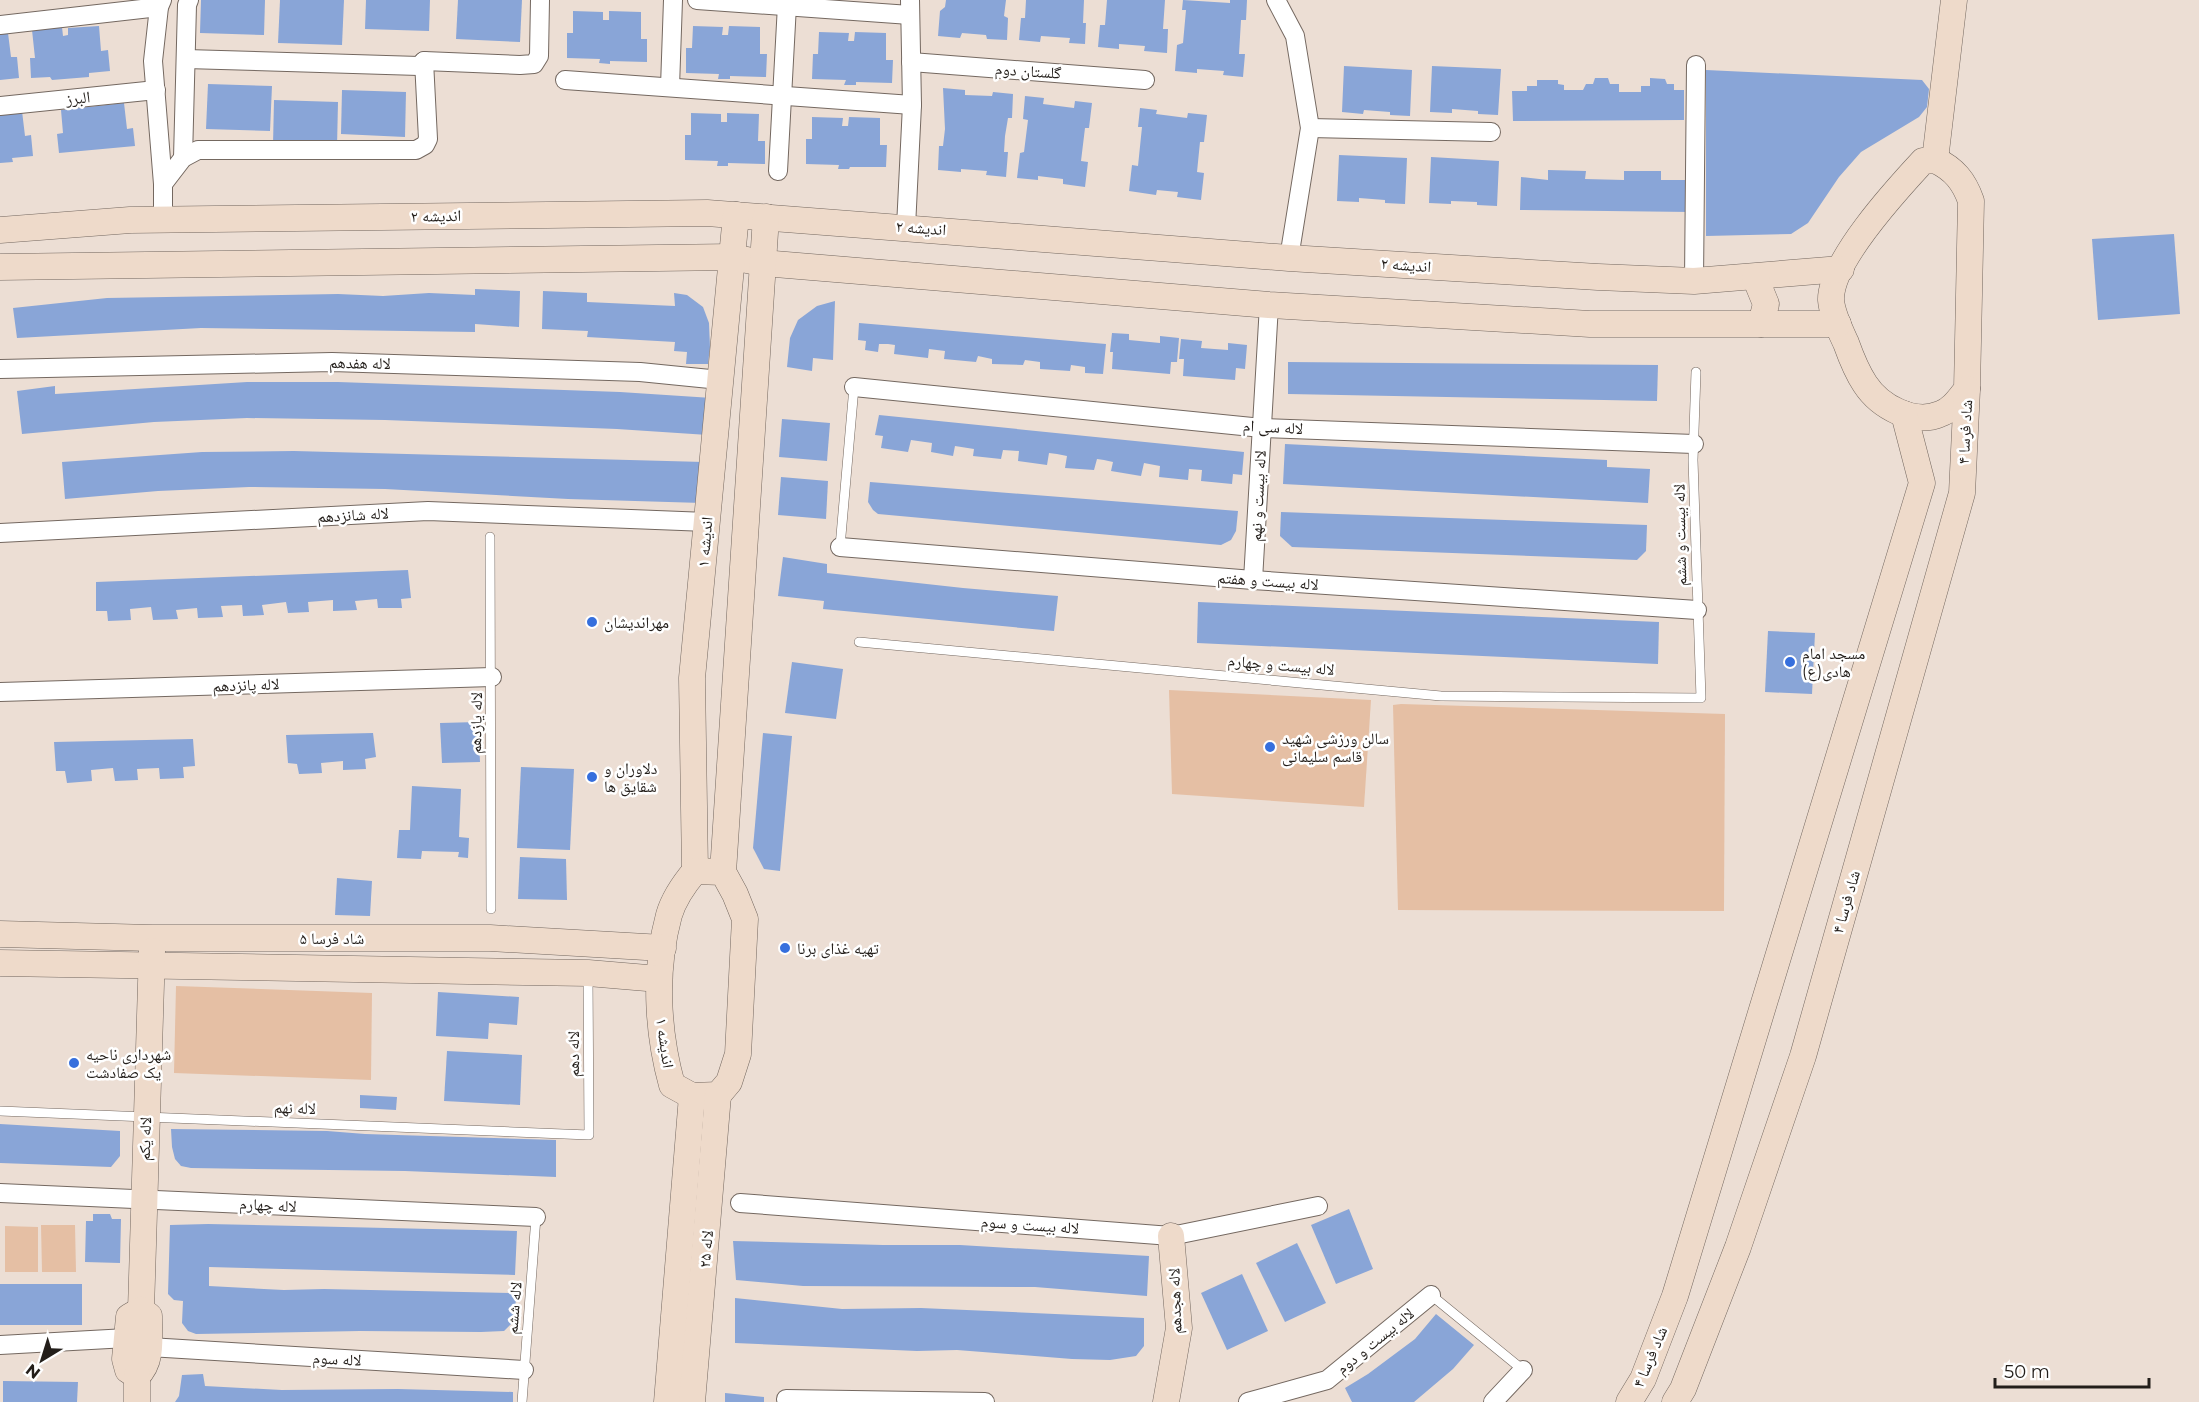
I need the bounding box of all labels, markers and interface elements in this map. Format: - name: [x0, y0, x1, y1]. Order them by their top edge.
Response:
- street label: گلستان دوم: [994, 59, 1062, 84]
- street label: البرز: [64, 87, 91, 109]
- street label: اندیشه ۲: [411, 206, 461, 226]
- street label: اندیشه ۲: [895, 217, 947, 239]
- street label: اندیشه ۲: [1380, 254, 1432, 276]
- street label: لاله هفدهم: [329, 353, 391, 374]
- street label: شاد فرسا ۴: [1954, 399, 1976, 465]
- street label: لاله سی ام: [1242, 416, 1304, 439]
- street label: لاله بیست و نهم: [1246, 450, 1271, 542]
- street label: لاله بیست و ششم: [1670, 484, 1691, 586]
- street label: لاله شانزدهم: [317, 504, 389, 527]
- street label: اندیشه ۱: [693, 516, 717, 568]
- street label: لاله بیست و هفتم: [1217, 568, 1319, 595]
- place label: مهراندیشان: [604, 613, 669, 633]
- marker: مهراندیشان: [585, 615, 599, 629]
- place label: مسجد امام هادی(ع): [1802, 644, 1865, 682]
- street label: لاله بیست و چهارم: [1227, 651, 1335, 680]
- marker: مسجد امام هادی(ع): [1783, 655, 1797, 669]
- street label: لاله پانزدهم: [212, 674, 280, 697]
- street label: لاله یازدهم: [466, 692, 487, 754]
- place label: سالن ورزشی شهید قاسم سلیمانی: [1282, 729, 1389, 767]
- marker: سالن ورزشی شهید قاسم سلیمانی: [1263, 740, 1277, 754]
- place label: دلاوران و شقایق ها: [604, 759, 657, 797]
- marker: دلاوران و شقایق ها: [585, 770, 599, 784]
- street label: شاد فرسا ۴: [1828, 868, 1864, 936]
- street label: شاد فرسا ۵: [300, 929, 364, 948]
- place label: تهیه غذای برنا: [797, 939, 879, 959]
- marker: تهیه غذای برنا: [778, 941, 792, 955]
- street label: اندیشه ۱: [652, 1017, 678, 1069]
- street label: لاله دهم: [564, 1031, 584, 1077]
- place label: شهرداری ناحیه یک صفادشت: [86, 1045, 171, 1082]
- marker: شهرداری ناحیه یک صفادشت: [67, 1056, 81, 1070]
- street label: لاله نهم: [274, 1098, 316, 1119]
- street label: لاله یکم: [135, 1116, 156, 1162]
- street label: لاله چهارم: [239, 1194, 297, 1217]
- street label: لاله بیست و سوم: [980, 1212, 1080, 1239]
- street label: لاله ۲۵: [695, 1230, 717, 1268]
- street label: لاله هجدهم: [1164, 1268, 1187, 1334]
- street label: لاله ششم: [502, 1281, 527, 1335]
- street label: لاله بیست و دوم: [1332, 1304, 1418, 1379]
- street label: شاد فرسا ۴: [1629, 1324, 1671, 1390]
- north arrow: [12, 1330, 72, 1390]
- street label: لاله سوم: [312, 1348, 362, 1371]
- scale bar: [1995, 1351, 2150, 1389]
- text: N: [22, 1360, 44, 1383]
- text: 50 m: [2004, 1361, 2050, 1383]

